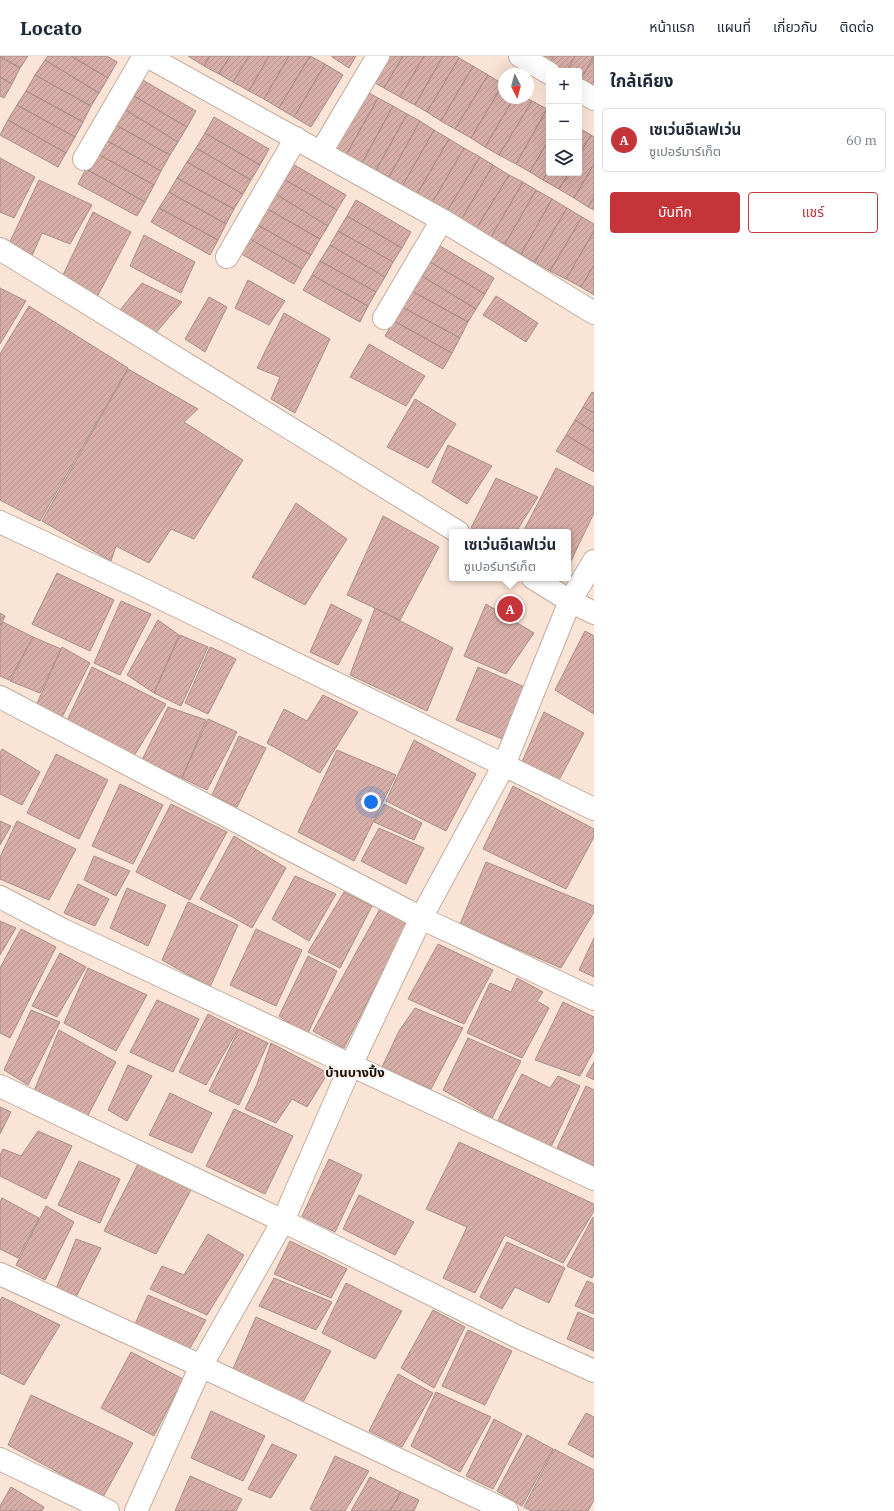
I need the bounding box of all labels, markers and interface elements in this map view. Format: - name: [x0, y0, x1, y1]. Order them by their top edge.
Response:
- text: Locato: [20, 16, 82, 40]
- text: หน้าแรก: [649, 18, 695, 36]
- text: แผนที่: [717, 18, 751, 36]
- text: เกี่ยวกับ: [773, 18, 818, 36]
- text: ติดต่อ: [840, 18, 874, 36]
- north arrow: [498, 68, 534, 104]
- map controls: [546, 68, 582, 176]
- button: +: [546, 68, 582, 104]
- text: ใกล้เคียง: [610, 70, 673, 92]
- button: −: [546, 104, 582, 140]
- text: เซเว่นอีเลฟเว่น: [649, 120, 741, 139]
- text: A: [619, 132, 629, 149]
- text: 60 m: [846, 132, 877, 149]
- button: layers: [546, 140, 582, 176]
- text: ซูเปอร์มาร์เก็ต: [649, 143, 721, 160]
- button: บันทึก: [610, 192, 740, 233]
- button: แชร์: [748, 192, 878, 233]
- popup: [449, 529, 571, 581]
- text: เซเว่นอีเลฟเว่น: [464, 535, 556, 554]
- text: ซูเปอร์มาร์เก็ต: [464, 558, 536, 575]
- pin: A: [497, 594, 523, 624]
- your location: [361, 792, 381, 812]
- district label: บ้านบางปิ้ง: [325, 1064, 385, 1081]

